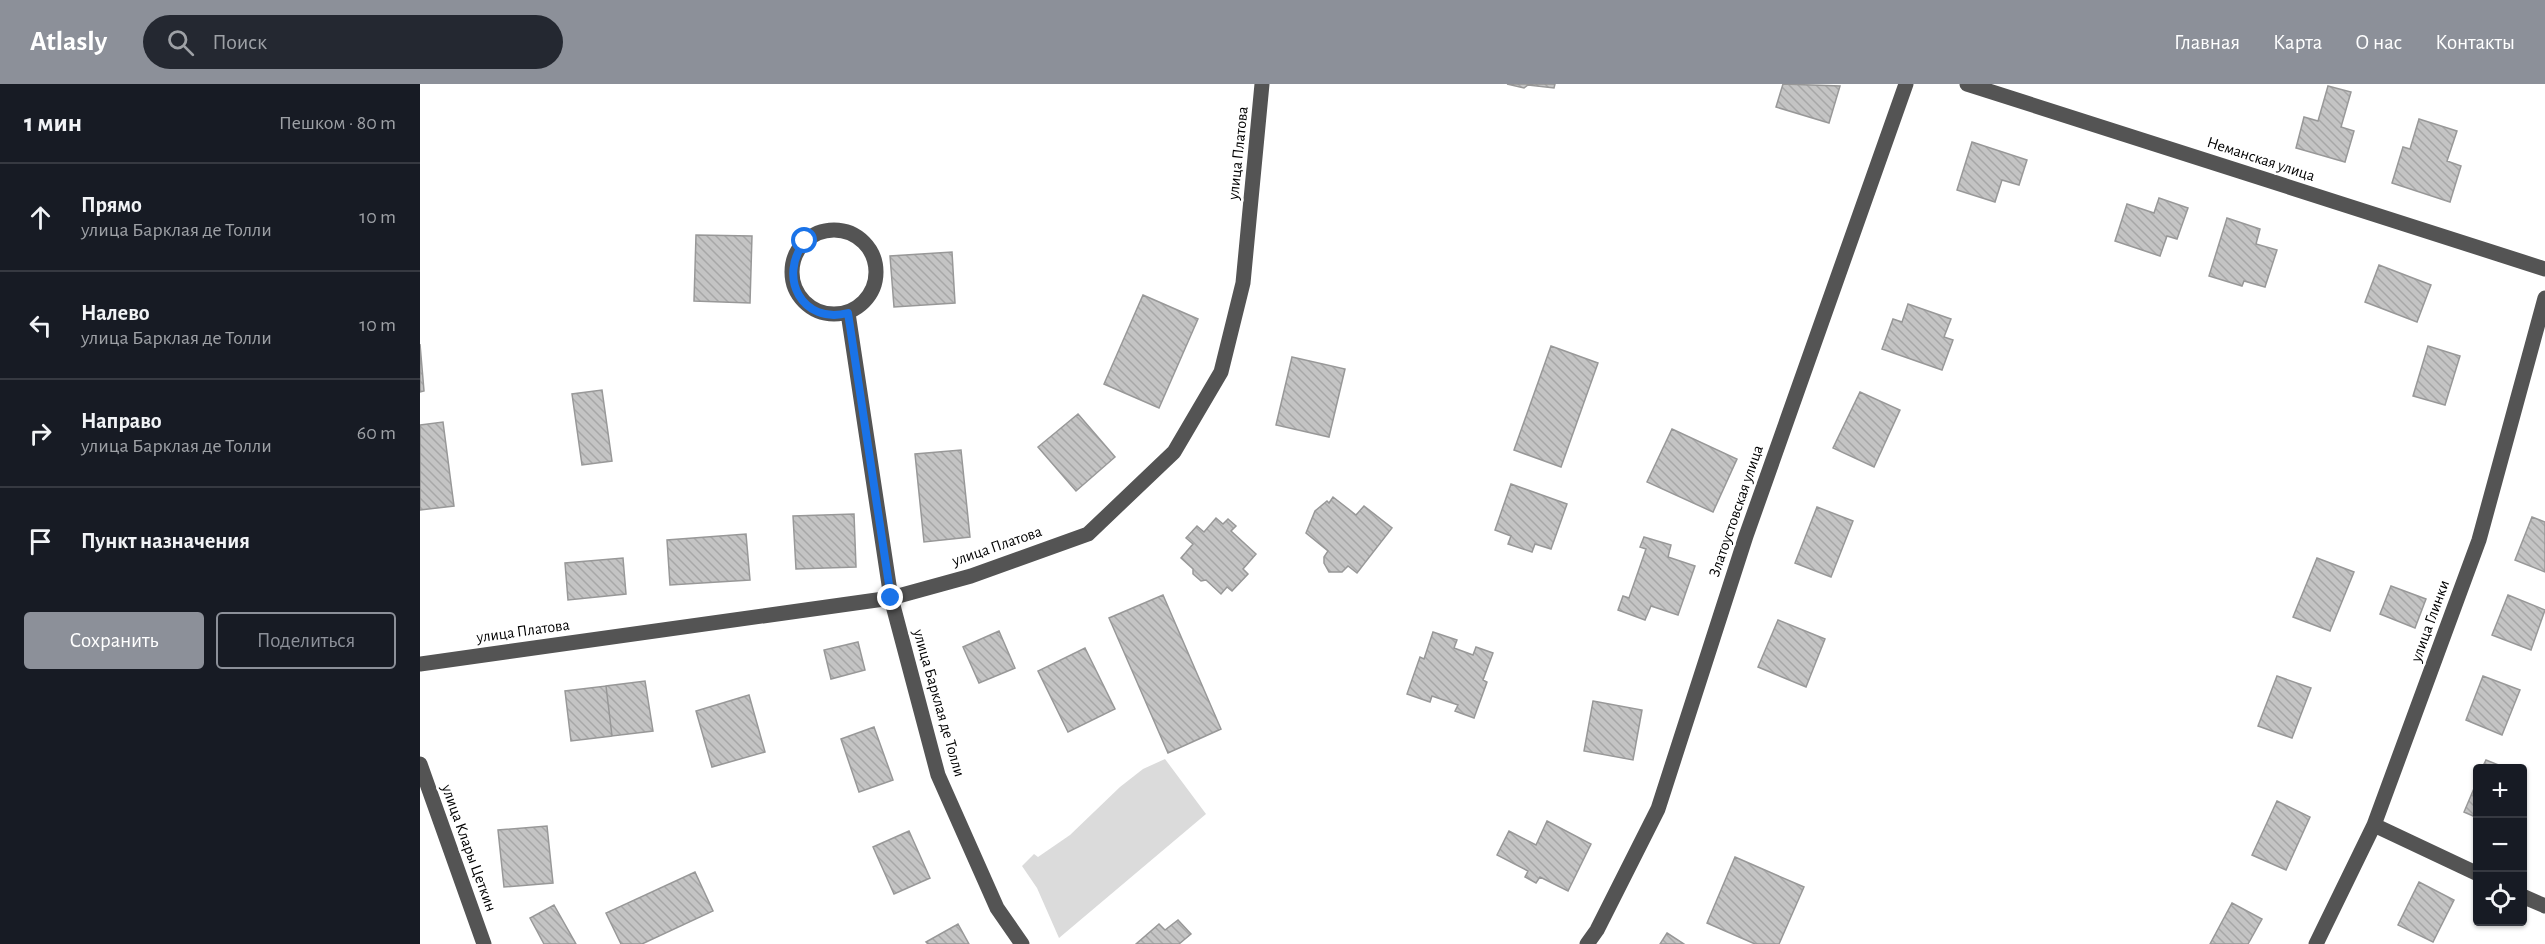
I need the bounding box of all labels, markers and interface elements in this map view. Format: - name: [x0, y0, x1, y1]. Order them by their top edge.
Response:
- search box: [143, 15, 563, 69]
- icon: search: [164, 26, 197, 59]
- text: Atlasly: [30, 28, 107, 56]
- text: Поиск: [212, 31, 267, 53]
- text: Главная: [2174, 32, 2240, 53]
- text: Карта: [2273, 32, 2322, 53]
- text: О нас: [2355, 32, 2402, 53]
- text: Контакты: [2435, 32, 2515, 53]
- street label: улица Платова: [1225, 106, 1252, 202]
- text: 1 мин: [24, 110, 82, 136]
- text: Пешком · 80 m: [279, 113, 396, 133]
- street label: Неманская улица: [2205, 134, 2317, 185]
- text: Прямо: [81, 194, 142, 216]
- icon: ahead: [24, 201, 57, 234]
- text: 10 m: [359, 207, 396, 227]
- text: улица Барклая де Толли: [81, 220, 272, 240]
- route start: [791, 227, 817, 253]
- text: Налево: [81, 302, 150, 324]
- icon: left: [24, 309, 57, 342]
- text: 10 m: [359, 315, 396, 335]
- text: улица Барклая де Толли: [81, 328, 272, 348]
- text: Направо: [81, 410, 162, 432]
- icon: right: [24, 417, 57, 450]
- text: 60 m: [357, 423, 396, 443]
- text: улица Барклая де Толли: [81, 436, 272, 456]
- street label: Златоустовская улица: [1706, 443, 1767, 579]
- street label: улица Платова: [949, 523, 1044, 570]
- icon: arrive: [24, 525, 57, 558]
- text: Пункт назначения: [81, 530, 250, 552]
- street label: улица Глинки: [2407, 578, 2453, 665]
- route end: [877, 584, 903, 610]
- button: Сохранить: [24, 612, 204, 669]
- button: Поделиться: [216, 612, 396, 669]
- street label: улица Платова: [474, 617, 571, 647]
- street label: улица Барклая де Толли: [909, 626, 968, 779]
- map controls: [2473, 764, 2527, 926]
- button: +: [2473, 764, 2527, 818]
- street label: улица Клары Цеткин: [437, 781, 499, 914]
- button: −: [2473, 818, 2527, 872]
- button: locate: [2473, 872, 2527, 926]

